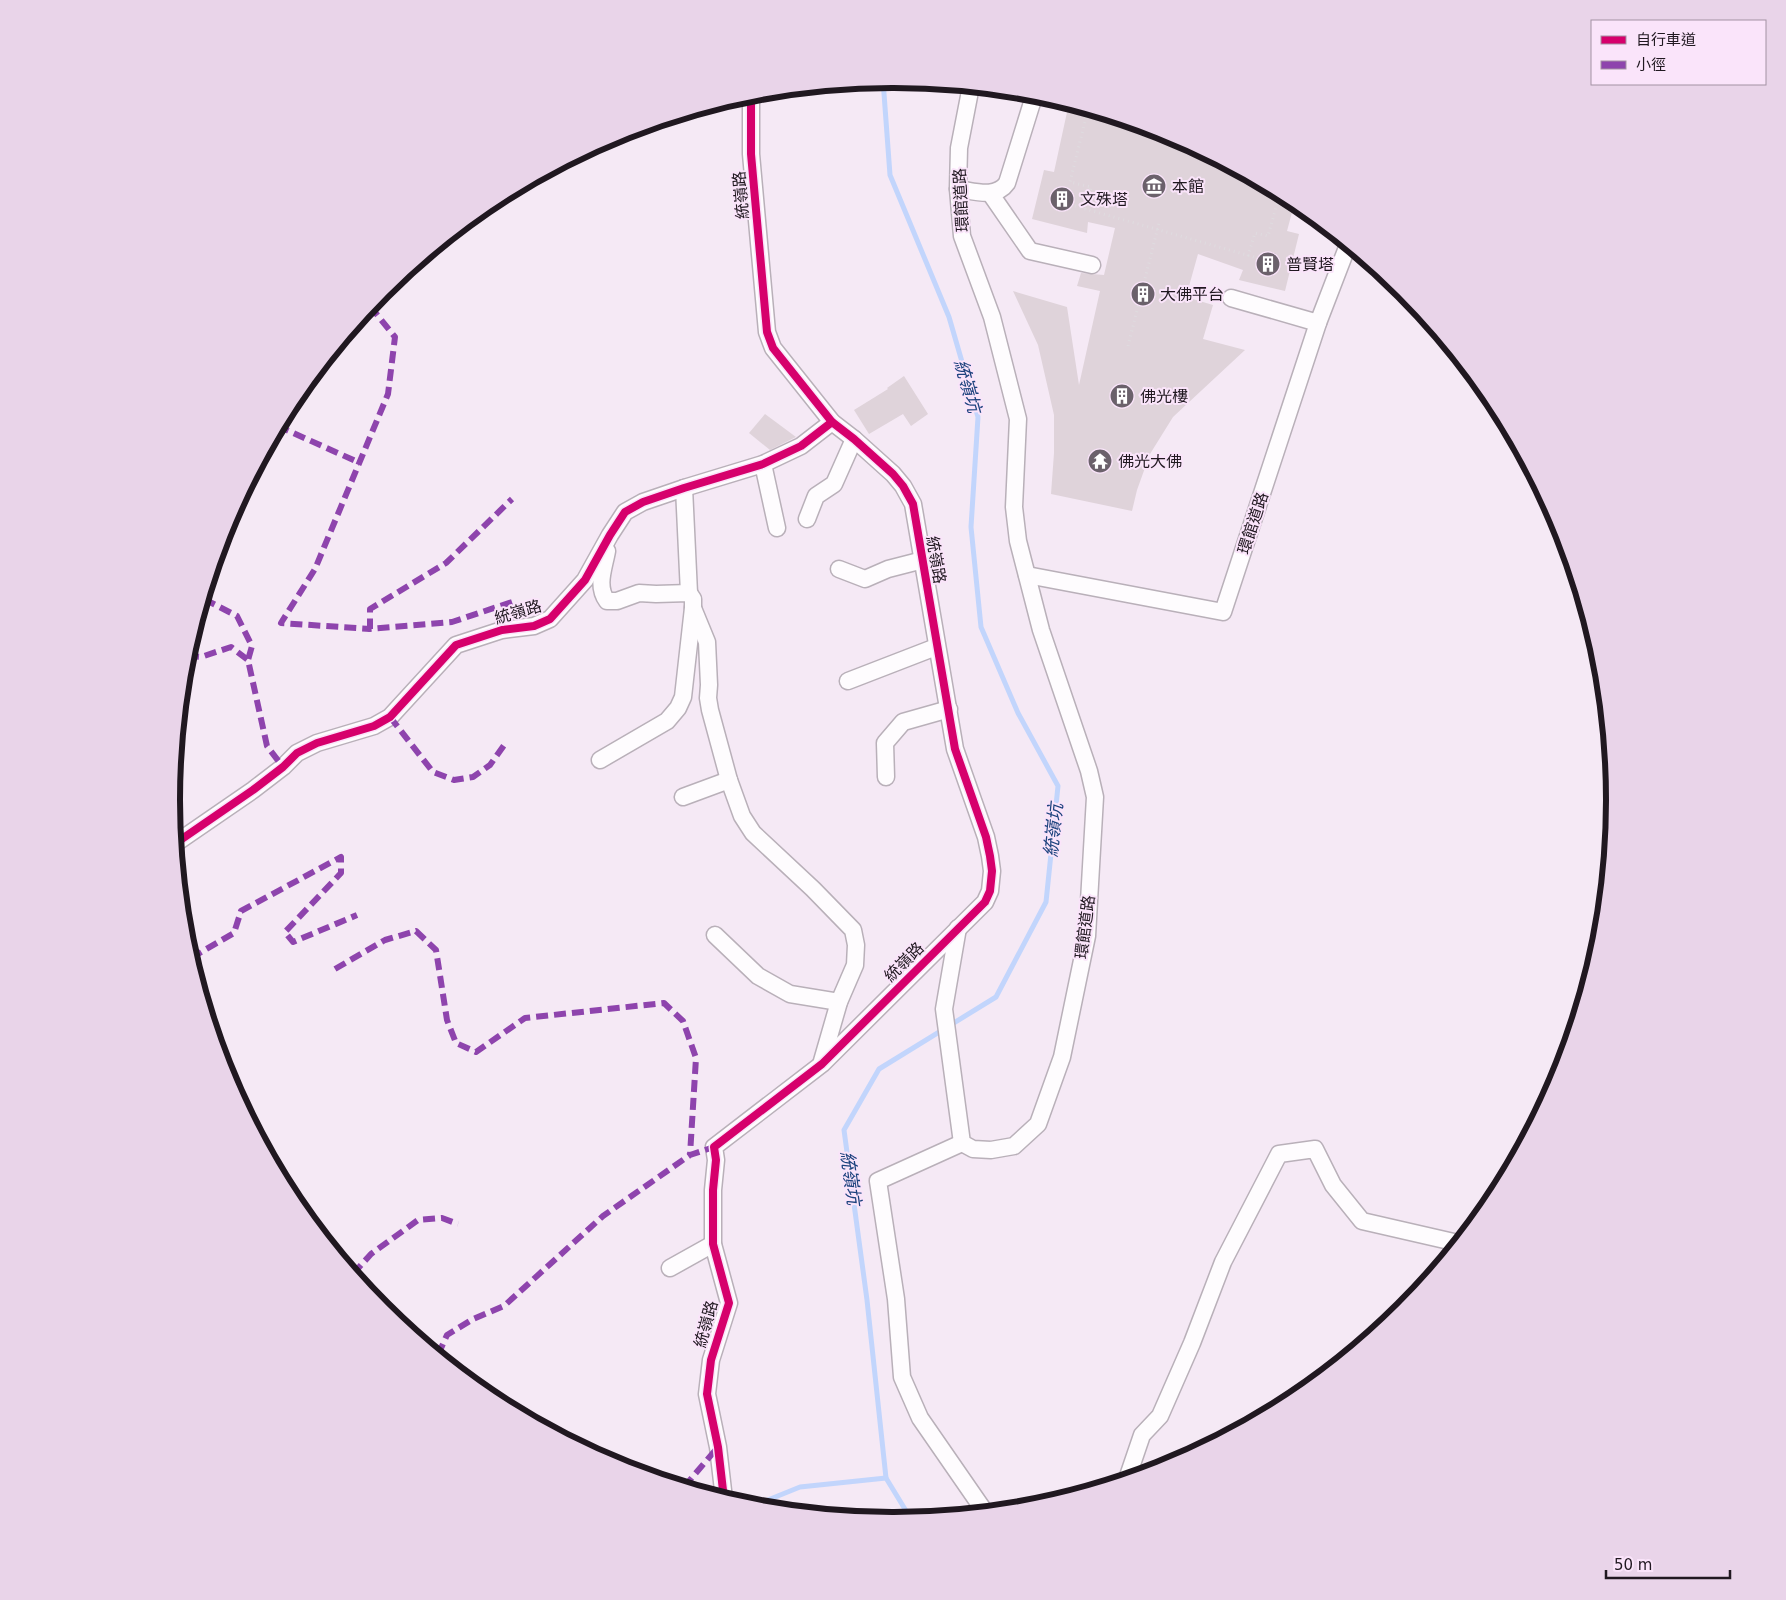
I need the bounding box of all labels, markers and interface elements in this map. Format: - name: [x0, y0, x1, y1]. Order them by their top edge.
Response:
- legend: [1591, 20, 1766, 85]
- text: 自行車道: [1636, 31, 1696, 49]
- text: 小徑: [1636, 56, 1666, 74]
- street label: 環館道路: [950, 168, 972, 232]
- street label: 統嶺路: [729, 170, 753, 220]
- museum icon: 本館: [1141, 173, 1167, 199]
- place label: 本館: [1172, 177, 1204, 196]
- building icon: 文殊塔: [1049, 186, 1075, 212]
- place label: 文殊塔: [1080, 190, 1128, 209]
- building icon: 普賢塔: [1255, 251, 1281, 277]
- place label: 普賢塔: [1286, 255, 1334, 274]
- building icon: 大佛平台: [1130, 281, 1156, 307]
- place label: 大佛平台: [1160, 285, 1224, 304]
- water label: 統嶺坑: [950, 357, 986, 418]
- building icon: 佛光樓: [1109, 383, 1135, 409]
- place label: 佛光樓: [1140, 387, 1188, 406]
- temple icon: 佛光大佛: [1087, 448, 1113, 474]
- place label: 佛光大佛: [1118, 452, 1182, 471]
- street label: 環館道路: [1234, 490, 1272, 556]
- street label: 統嶺路: [922, 535, 950, 585]
- street label: 統嶺路: [492, 596, 544, 628]
- water label: 統嶺坑: [1040, 799, 1067, 858]
- street label: 環館道路: [1072, 894, 1098, 960]
- street label: 統嶺路: [880, 938, 928, 986]
- water label: 統嶺坑: [837, 1150, 866, 1209]
- street label: 統嶺路: [691, 1298, 721, 1350]
- scale bar: [1606, 1548, 1730, 1580]
- text: 50 m: [1614, 1556, 1652, 1574]

